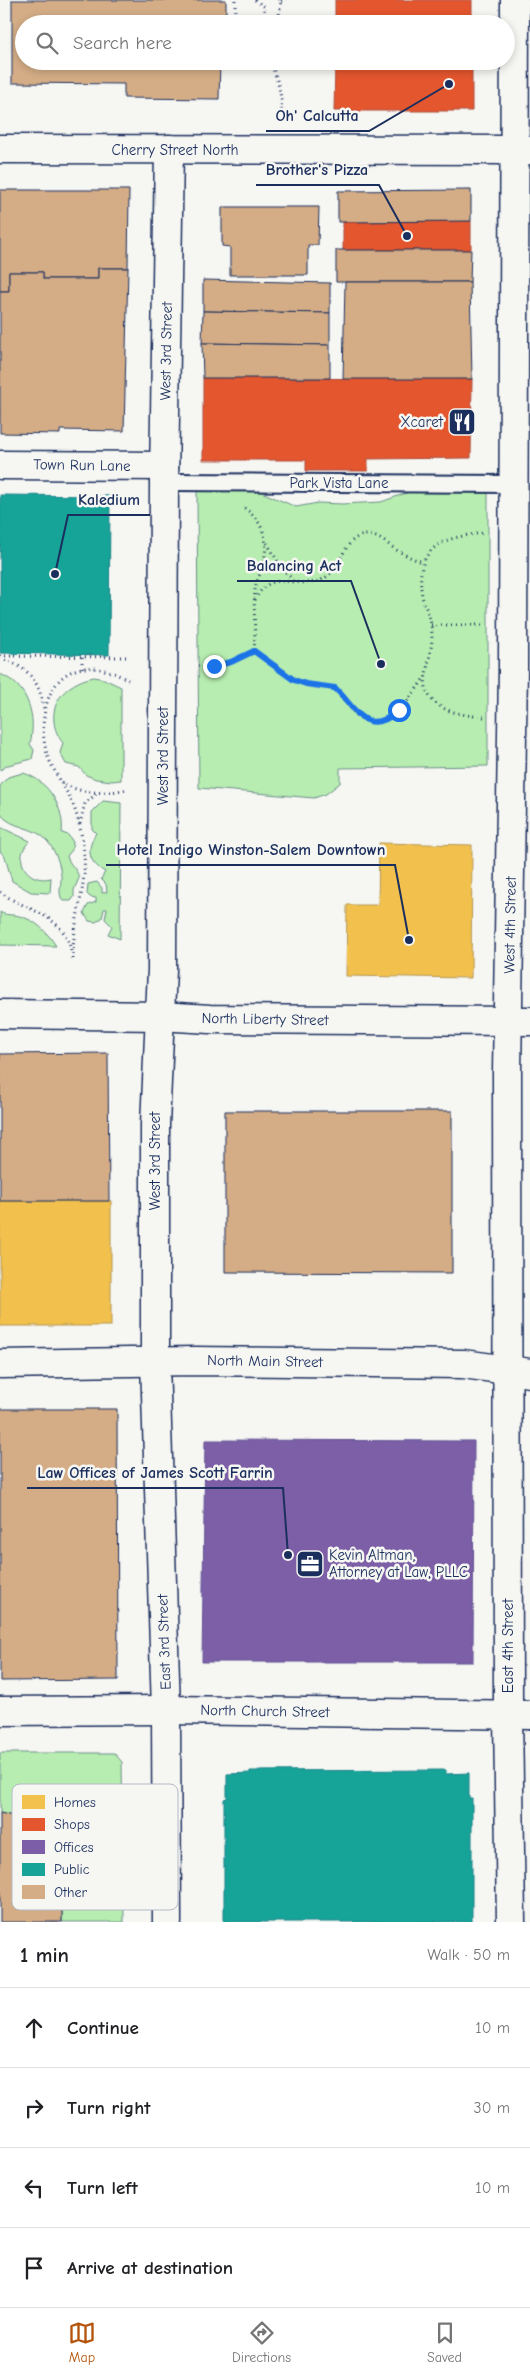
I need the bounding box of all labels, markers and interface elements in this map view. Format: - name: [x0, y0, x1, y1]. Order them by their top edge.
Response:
- search box: [15, 15, 515, 70]
- icon: search: [33, 29, 61, 57]
- text: Search here: [73, 32, 172, 54]
- callout: Oh' Calcutta: [266, 100, 369, 131]
- text: Oh' Calcutta: [275, 107, 359, 125]
- street label: Cherry Street North: [111, 141, 239, 159]
- callout: Brother's Pizza: [256, 154, 379, 185]
- text: Brother's Pizza: [266, 161, 368, 179]
- street label: West 3rd Street: [156, 301, 176, 400]
- restaurant icon: Xcaret: [447, 407, 477, 437]
- place label: Xcaret: [400, 413, 444, 431]
- street label: Town Run Lane: [33, 455, 131, 475]
- street label: Park Vista Lane: [290, 474, 389, 492]
- callout: Kaledium: [68, 484, 150, 515]
- text: Kaledium: [78, 491, 140, 509]
- callout: Balancing Act: [237, 550, 351, 581]
- text: Balancing Act: [247, 557, 342, 575]
- route end: [203, 655, 226, 678]
- route start: [388, 699, 411, 722]
- street label: West 3rd Street: [154, 706, 172, 805]
- callout: Hotel Indigo Winston-Salem Downtown: [106, 834, 395, 865]
- text: Hotel Indigo Winston-Salem Downtown: [117, 841, 385, 859]
- street label: West 4th Street: [500, 876, 520, 974]
- street label: North Liberty Street: [201, 1009, 329, 1029]
- street label: West 3rd Street: [146, 1111, 164, 1210]
- street label: North Main Street: [207, 1351, 324, 1371]
- callout: Law Offices of James Scott Farrin: [27, 1457, 283, 1488]
- text: Law Offices of James Scott Farrin: [37, 1464, 273, 1482]
- place label: Kevin Altman, Attorney at Law, PLLC: [329, 1546, 468, 1581]
- office icon: Kevin Altman, Attorney at Law, PLLC: [295, 1549, 325, 1579]
- street label: East 3rd Street: [153, 1593, 175, 1690]
- street label: East 4th Street: [499, 1598, 517, 1693]
- street label: North Church Street: [200, 1701, 331, 1721]
- legend: [12, 1784, 178, 1910]
- text: Homes: [54, 1794, 96, 1811]
- text: Shops: [54, 1816, 90, 1833]
- text: Offices: [54, 1839, 94, 1856]
- text: Public: [54, 1861, 90, 1878]
- text: Other: [54, 1884, 88, 1901]
- text: 1 min: [20, 1943, 69, 1967]
- text: Walk · 50 m: [427, 1946, 510, 1964]
- icon: ahead: [20, 2014, 48, 2042]
- text: Continue: [67, 2017, 139, 2039]
- text: 10 m: [475, 2019, 510, 2037]
- icon: right: [20, 2094, 48, 2122]
- text: Turn right: [67, 2097, 151, 2119]
- text: 30 m: [474, 2099, 510, 2117]
- icon: left: [20, 2174, 48, 2202]
- text: Turn left: [67, 2177, 138, 2199]
- text: 10 m: [475, 2179, 510, 2197]
- icon: arrive: [20, 2254, 48, 2282]
- text: Arrive at destination: [67, 2257, 233, 2279]
- tab: Map: [68, 2319, 96, 2366]
- tab: Directions: [232, 2319, 291, 2366]
- tab: Saved: [427, 2319, 462, 2366]

